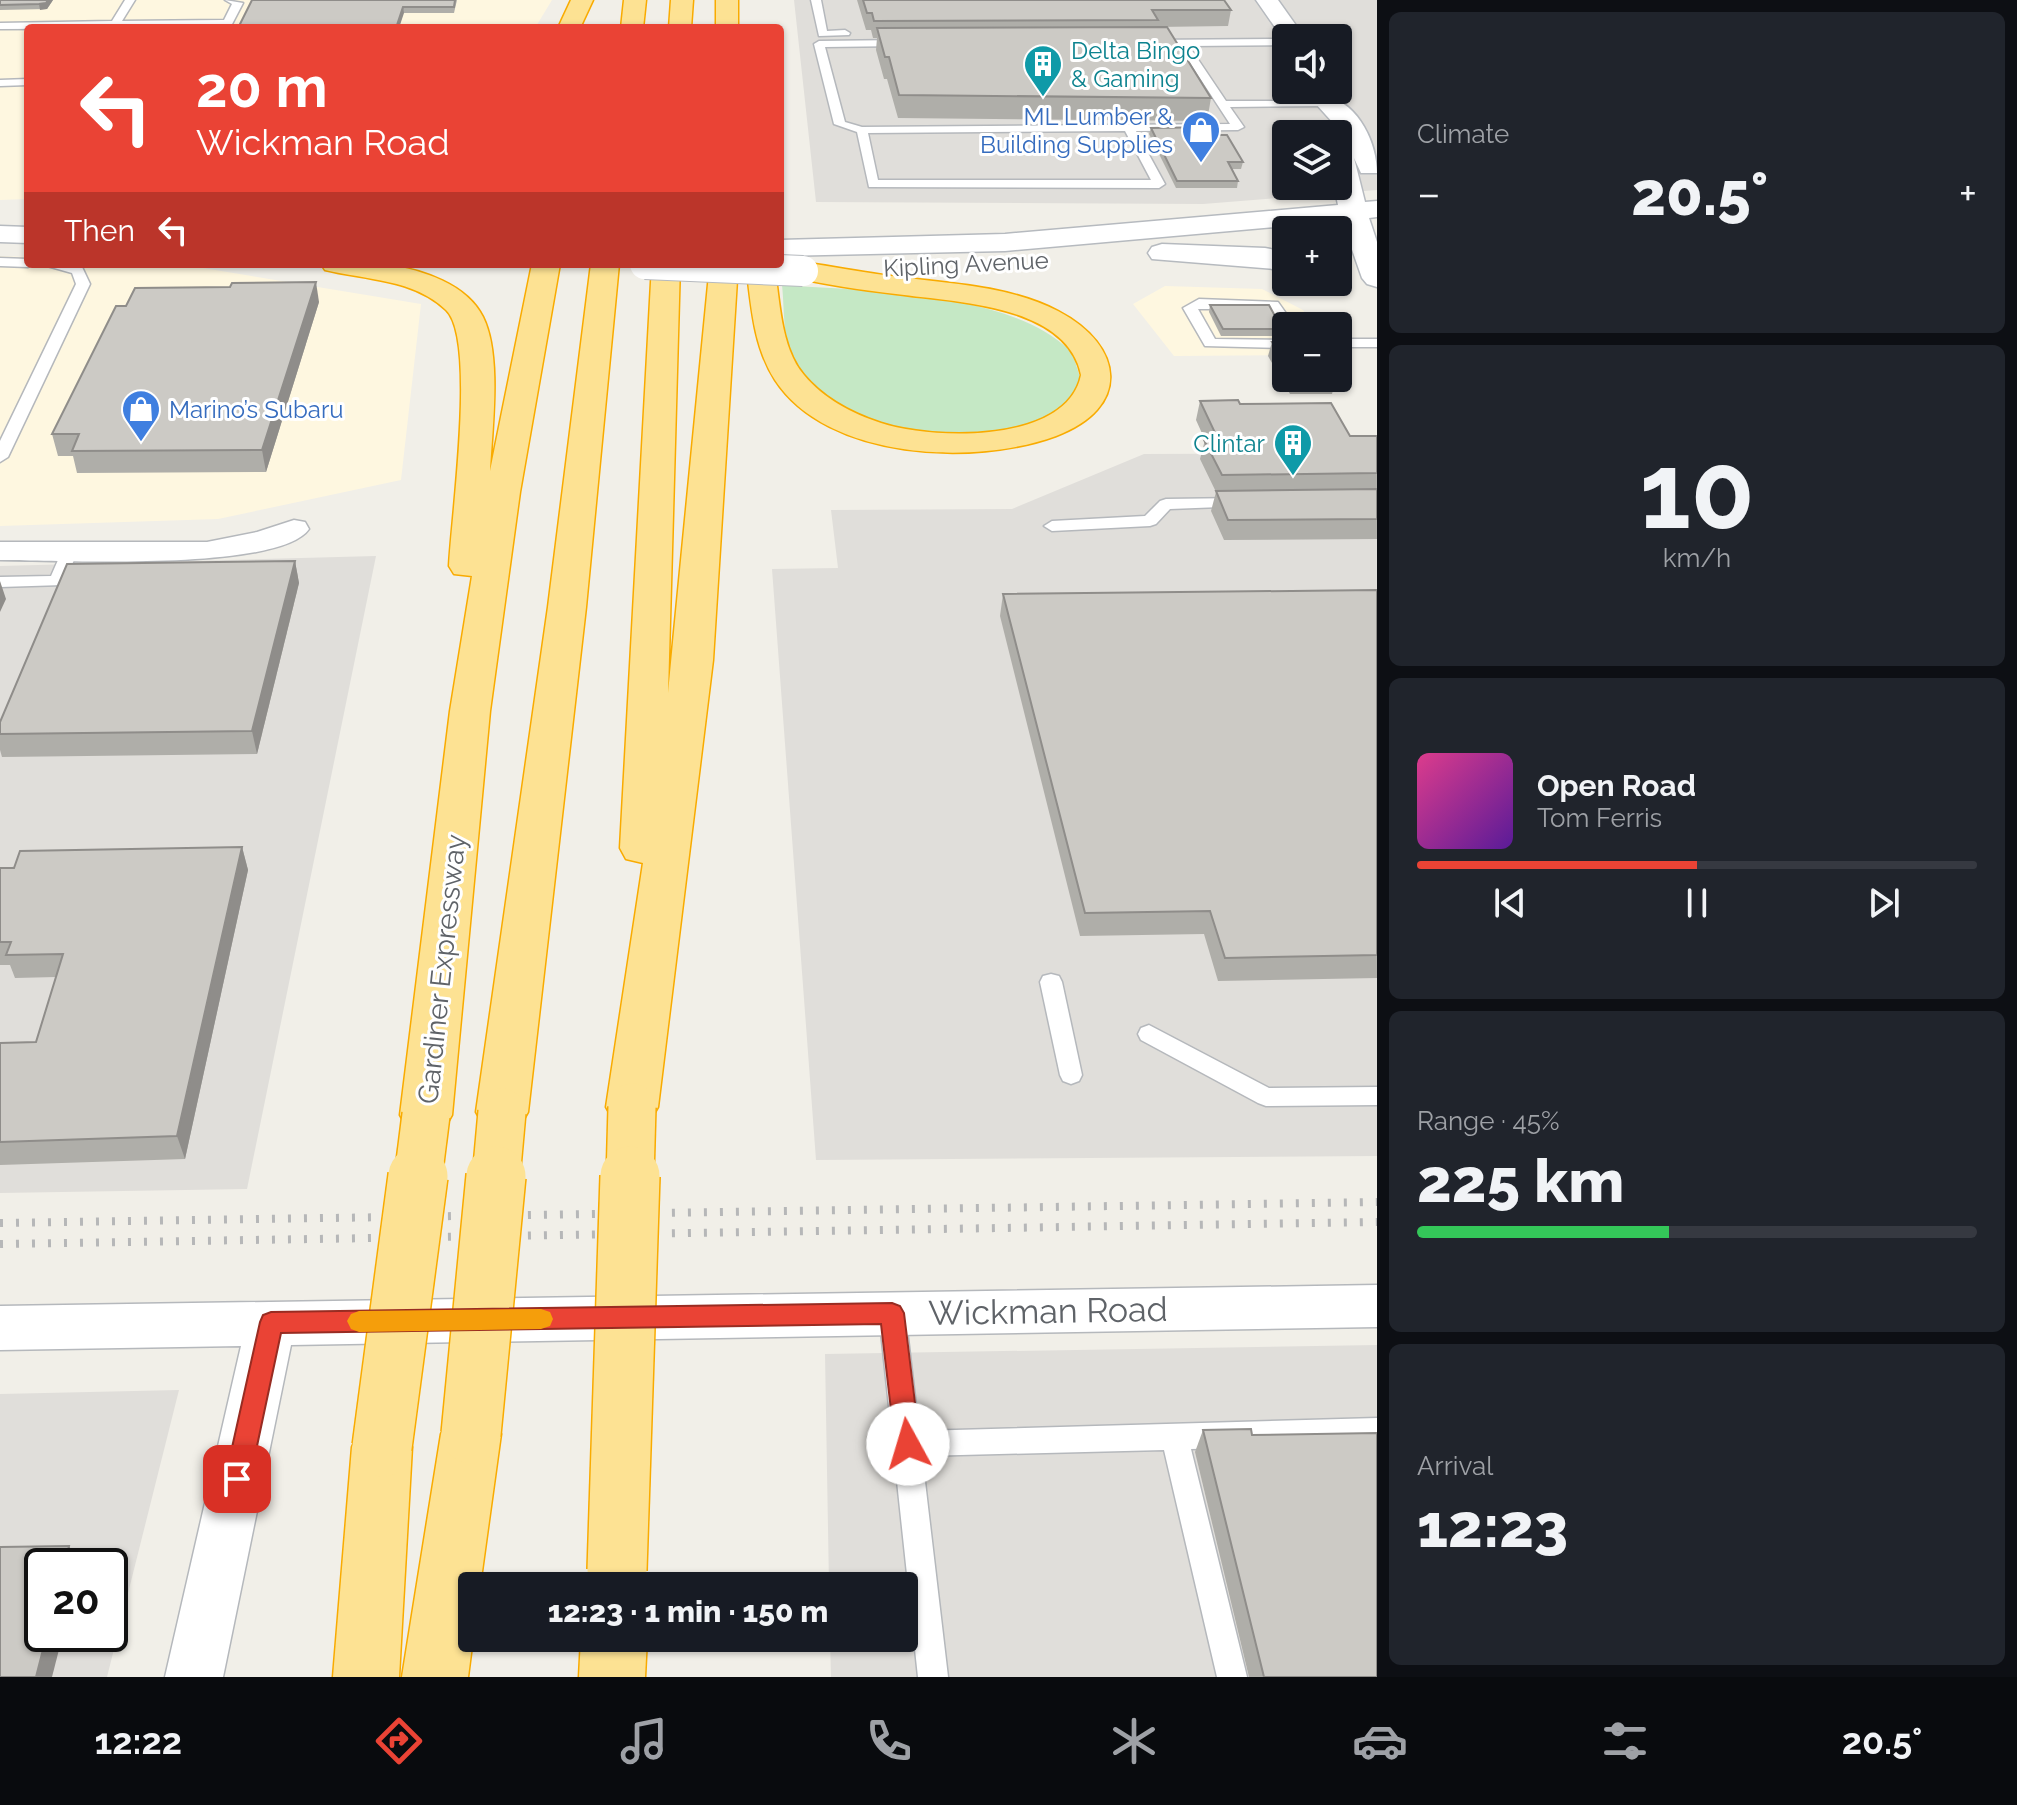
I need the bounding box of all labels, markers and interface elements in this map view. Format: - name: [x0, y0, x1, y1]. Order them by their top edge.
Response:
- map controls: [1272, 24, 1352, 392]
- button: sound: [1272, 24, 1352, 104]
- place label: Delta Bingo & Gaming: [1071, 36, 1200, 93]
- building icon: Delta Bingo & Gaming: [1022, 43, 1064, 98]
- text: 20 m: [196, 54, 328, 120]
- icon: left: [64, 56, 168, 160]
- place label: ML Lumber & Building Supplies: [980, 102, 1173, 159]
- shop icon: ML Lumber & Building Supplies: [1180, 109, 1222, 164]
- text: Climate: [1417, 119, 1509, 149]
- button: layers: [1272, 120, 1352, 200]
- text: Wickman Road: [196, 121, 450, 163]
- text: 20.5°: [1631, 159, 1768, 229]
- text: −: [1417, 168, 1441, 219]
- text: +: [1959, 168, 1977, 219]
- icon: left: [151, 208, 195, 252]
- text: Then: [64, 213, 135, 248]
- button: +: [1272, 216, 1352, 296]
- street label: Kipling Avenue: [883, 245, 1049, 283]
- button: −: [1272, 312, 1352, 392]
- shop icon: Marino’s Subaru: [120, 388, 162, 443]
- place label: Marino’s Subaru: [169, 395, 344, 424]
- building icon: Clintar: [1272, 422, 1314, 477]
- place label: Clintar: [1193, 429, 1266, 458]
- text: 10: [1639, 430, 1755, 552]
- text: km/h: [1663, 543, 1731, 573]
- text: Open Road: [1537, 768, 1696, 803]
- text: Tom Ferris: [1537, 803, 1662, 833]
- street label: Gardiner Expressway: [411, 833, 473, 1105]
- icon: previous: [1488, 881, 1532, 925]
- icon: pause: [1675, 881, 1719, 925]
- icon: next: [1862, 881, 1906, 925]
- text: Range · 45%: [1417, 1106, 1560, 1136]
- text: 225 km: [1417, 1146, 1624, 1216]
- street label: Wickman Road: [928, 1289, 1168, 1333]
- position arrow: [866, 1402, 950, 1486]
- pin: [203, 1445, 271, 1513]
- text: Arrival: [1417, 1451, 1493, 1481]
- icon: arrive: [215, 1457, 259, 1501]
- text: 12:23: [1417, 1491, 1568, 1561]
- speed limit sign: 20: [24, 1548, 128, 1652]
- text: 12:23 · 1 min · 150 m: [548, 1594, 828, 1629]
- icon: directions: [371, 1713, 427, 1769]
- icon: music: [616, 1713, 672, 1769]
- icon: phone: [861, 1713, 917, 1769]
- icon: climate: [1106, 1713, 1162, 1769]
- icon: car: [1352, 1713, 1408, 1769]
- icon: filters: [1597, 1713, 1653, 1769]
- text: 12:22: [95, 1720, 182, 1762]
- text: 20.5°: [1842, 1720, 1922, 1762]

